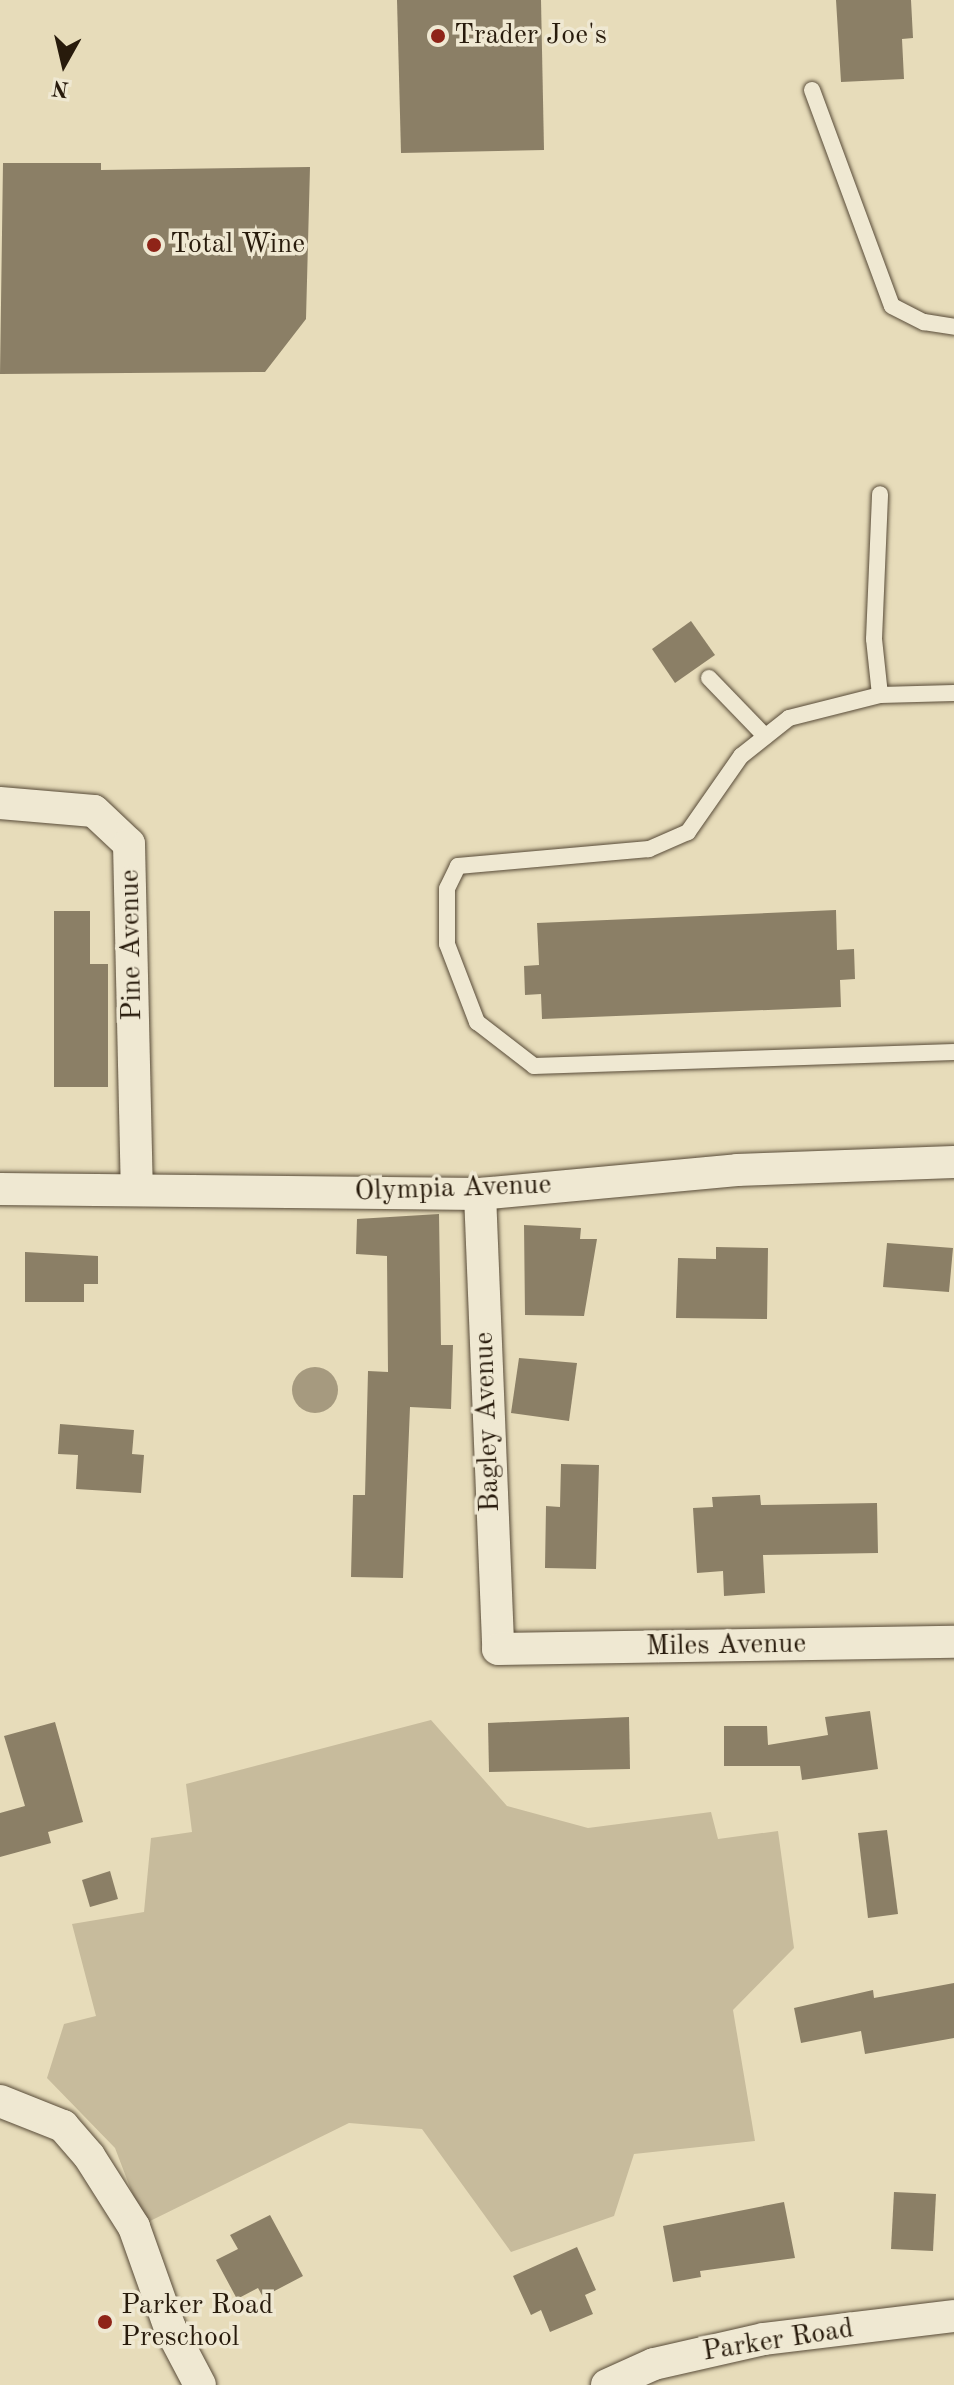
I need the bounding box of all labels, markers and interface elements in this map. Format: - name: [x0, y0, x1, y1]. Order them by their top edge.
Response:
- place label: Trader Joe's: [454, 19, 607, 53]
- north arrow: [24, 24, 104, 104]
- marker: Trader Joe's: [429, 27, 447, 45]
- text: N: [51, 76, 71, 100]
- place label: Total Wine: [170, 228, 305, 262]
- marker: Total Wine: [145, 236, 163, 254]
- street label: Pine Avenue: [114, 869, 150, 1021]
- street label: Olympia Avenue: [354, 1169, 552, 1209]
- street label: Bagley Avenue: [468, 1331, 508, 1513]
- street label: Miles Avenue: [646, 1628, 806, 1664]
- place label: Parker Road Preschool: [121, 2289, 273, 2355]
- street label: Parker Road: [700, 2312, 856, 2370]
- marker: Parker Road Preschool: [96, 2313, 114, 2331]

